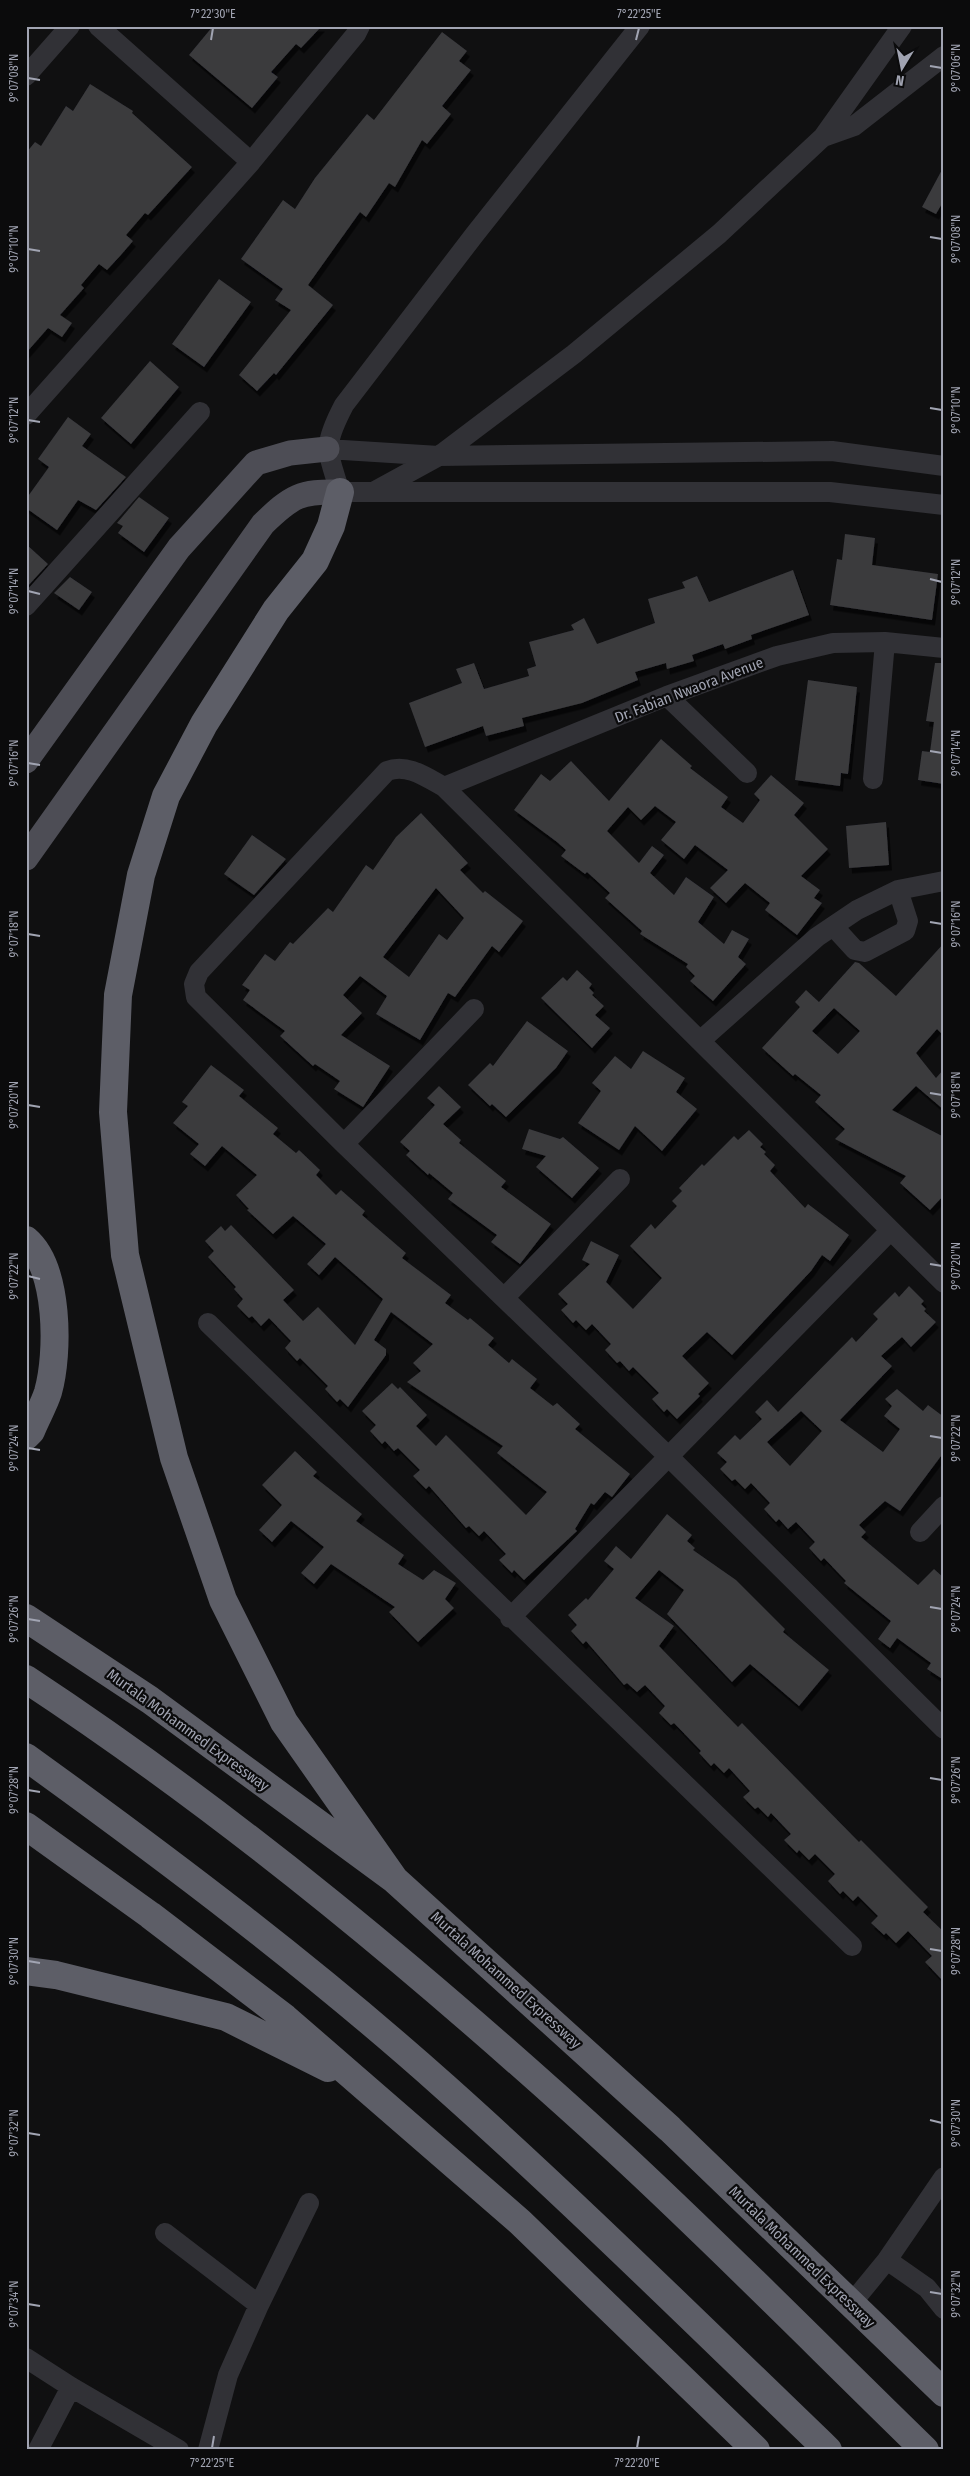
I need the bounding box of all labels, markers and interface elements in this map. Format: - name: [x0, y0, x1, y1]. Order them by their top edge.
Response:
- text: 7°22'30"E: [190, 7, 236, 21]
- text: 7°22'25"E: [617, 7, 661, 21]
- north arrow: [878, 42, 928, 92]
- text: 9°07'06"N: [949, 44, 963, 92]
- text: 9°07'08"N: [7, 54, 21, 102]
- text: N: [894, 71, 905, 89]
- text: 9°07'08"N: [949, 215, 963, 263]
- text: 9°07'10"N: [7, 225, 21, 273]
- text: 9°07'10"N: [949, 386, 963, 434]
- text: 9°07'12"N: [7, 397, 21, 443]
- text: 9°07'12"N: [949, 559, 963, 605]
- text: 9°07'14"N: [7, 568, 21, 614]
- street label: Dr. Fabian Nwaora Avenue: [612, 653, 766, 727]
- text: 9°07'14"N: [949, 730, 963, 776]
- text: 9°07'16"N: [7, 739, 21, 787]
- text: 9°07'16"N: [949, 900, 963, 948]
- text: 9°07'18"N: [7, 910, 21, 958]
- text: 9°07'18"N: [949, 1071, 963, 1119]
- text: 9°07'20"N: [7, 1081, 21, 1129]
- text: 9°07'20"N: [949, 1242, 963, 1290]
- text: 9°07'22"N: [7, 1252, 21, 1300]
- text: 9°07'22"N: [949, 1414, 963, 1462]
- text: 9°07'24"N: [7, 1425, 21, 1471]
- text: 9°07'24"N: [949, 1586, 963, 1632]
- text: 9°07'26"N: [7, 1595, 21, 1643]
- street label: Murtala Mohammed Expressway: [103, 1665, 273, 1795]
- text: 9°07'26"N: [949, 1756, 963, 1804]
- text: 9°07'28"N: [7, 1766, 21, 1814]
- street label: Murtala Mohammed Expressway: [427, 1908, 585, 2053]
- text: 9°07'28"N: [949, 1927, 963, 1975]
- text: 9°07'30"N: [7, 1937, 21, 1985]
- text: 9°07'30"N: [949, 2099, 963, 2147]
- text: 9°07'32"N: [7, 2109, 21, 2157]
- street label: Murtala Mohammed Expressway: [725, 2182, 879, 2332]
- text: 9°07'32"N: [949, 2270, 963, 2318]
- text: 9°07'34"N: [7, 2280, 21, 2328]
- text: 7°22'25"E: [190, 2456, 234, 2470]
- text: 7°22'20"E: [614, 2456, 660, 2470]

